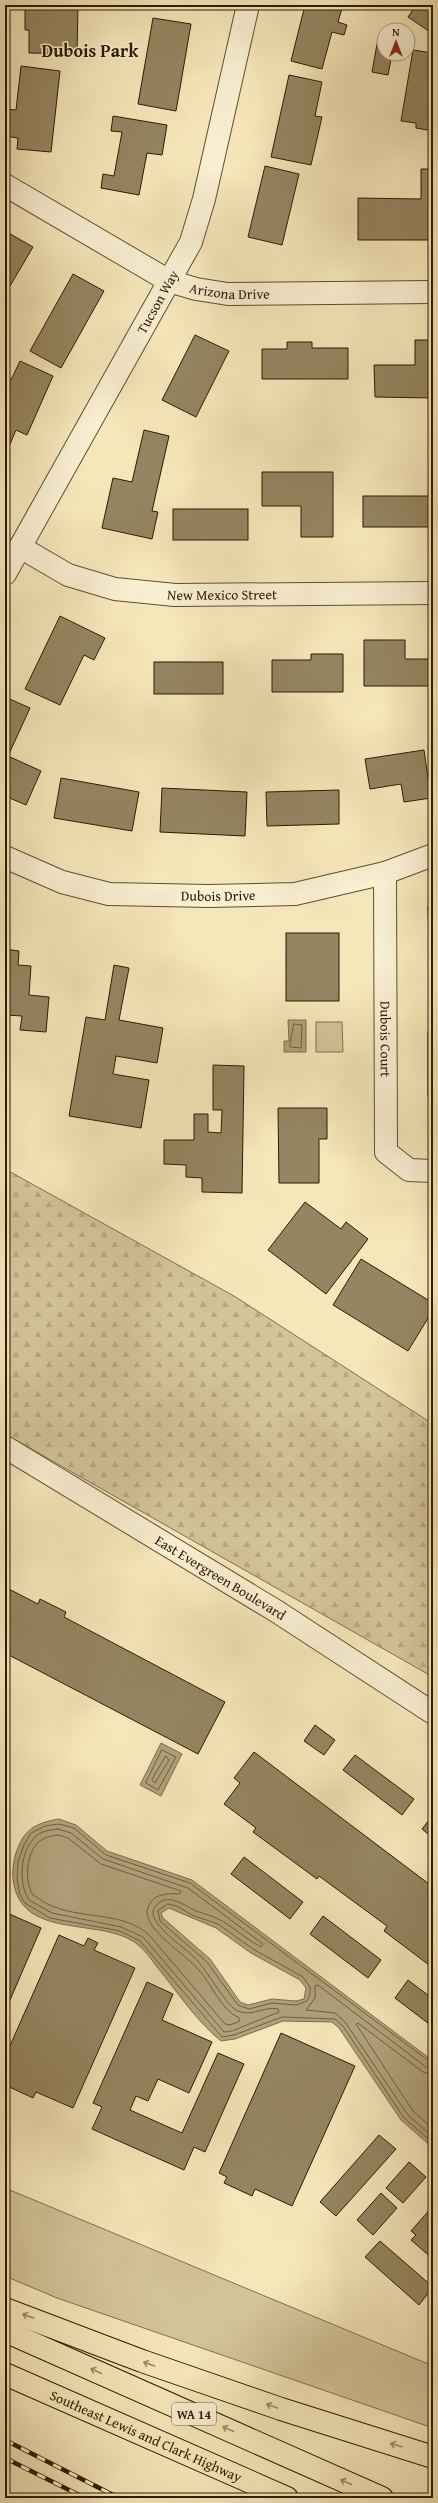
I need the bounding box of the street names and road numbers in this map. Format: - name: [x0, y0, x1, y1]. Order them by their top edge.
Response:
- street label: Tucson Way: [132, 266, 183, 337]
- street label: Arizona Drive: [187, 278, 270, 304]
- street label: New Mexico Street: [166, 584, 277, 605]
- street label: Dubois Drive: [181, 885, 256, 906]
- street label: Dubois Court: [375, 1001, 396, 1077]
- street label: East Evergreen Boulevard: [151, 1530, 290, 1625]
- street label: Southeast Lewis and Clark Highway: [47, 2385, 245, 2487]
- road number: WA 14: [172, 2403, 216, 2425]

